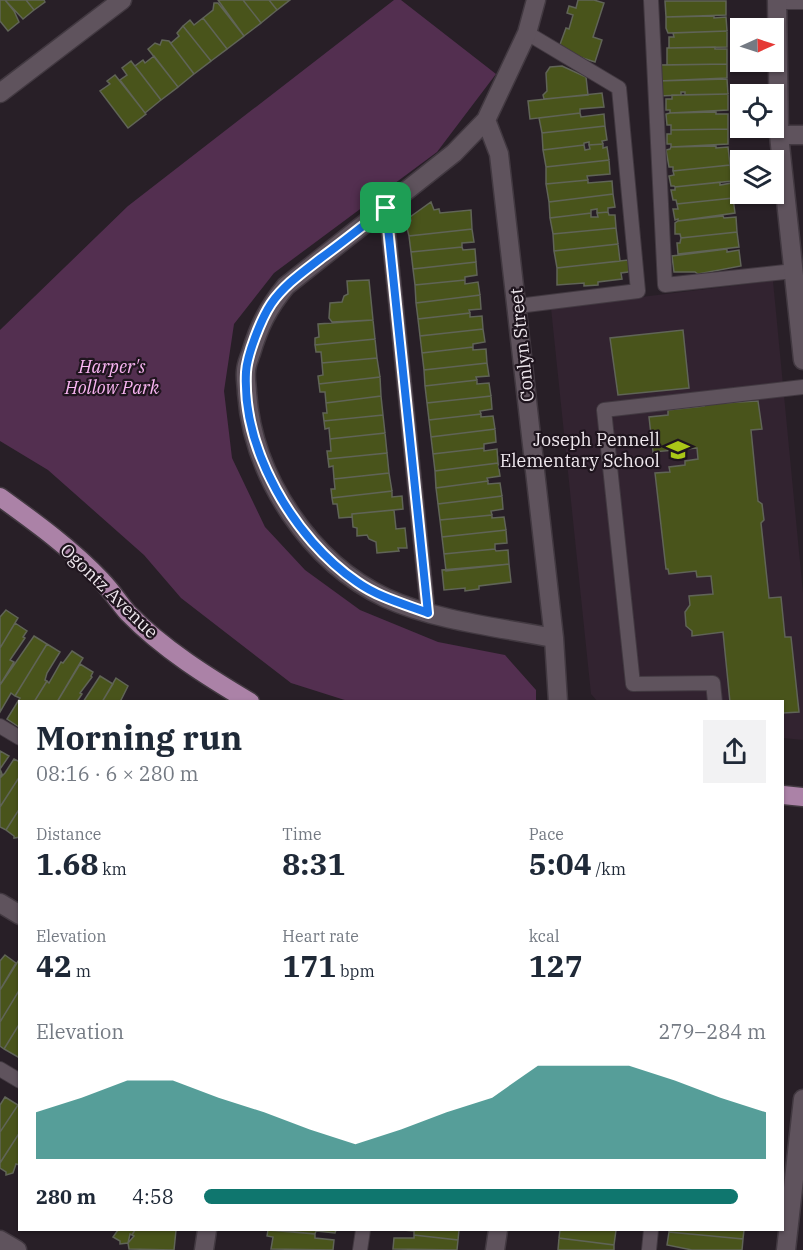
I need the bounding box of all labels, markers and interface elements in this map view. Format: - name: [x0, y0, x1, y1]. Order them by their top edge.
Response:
- north arrow: [730, 18, 784, 72]
- map controls: [730, 18, 784, 204]
- button: locate: [730, 84, 784, 138]
- button: layers: [730, 150, 784, 204]
- pin: [360, 182, 411, 233]
- icon: arrive: [369, 191, 402, 224]
- street label: Conlyn Street: [504, 287, 539, 403]
- park label: Harper's Hollow Park: [64, 355, 160, 399]
- place label: Joseph Pennell Elementary School: [500, 428, 660, 472]
- school or university icon: Joseph Pennell Elementary School: [665, 437, 691, 463]
- street label: Ogontz Avenue: [56, 538, 163, 643]
- text: Morning run: [36, 716, 242, 759]
- button: share: [703, 720, 766, 783]
- text: 08:16 · 6 × 280 m: [36, 760, 199, 787]
- text: Distance: [36, 824, 101, 844]
- text: Time: [282, 824, 322, 844]
- text: Pace: [529, 824, 564, 844]
- text: 1.68: [36, 844, 98, 883]
- text: 8:31: [282, 844, 345, 883]
- text: 5:04: [529, 844, 592, 883]
- text: km: [98, 859, 127, 879]
- text: /km: [592, 859, 626, 879]
- text: Elevation: [36, 926, 106, 946]
- text: Heart rate: [282, 926, 359, 946]
- text: kcal: [529, 926, 560, 946]
- text: 42: [36, 946, 72, 985]
- text: 171: [282, 946, 336, 985]
- text: 127: [529, 946, 583, 985]
- text: m: [72, 961, 91, 981]
- text: bpm: [336, 961, 375, 981]
- text: Elevation: [36, 1018, 124, 1045]
- text: 279–284 m: [659, 1018, 766, 1045]
- text: 280 m: [36, 1183, 96, 1210]
- text: 4:58: [132, 1183, 174, 1210]

